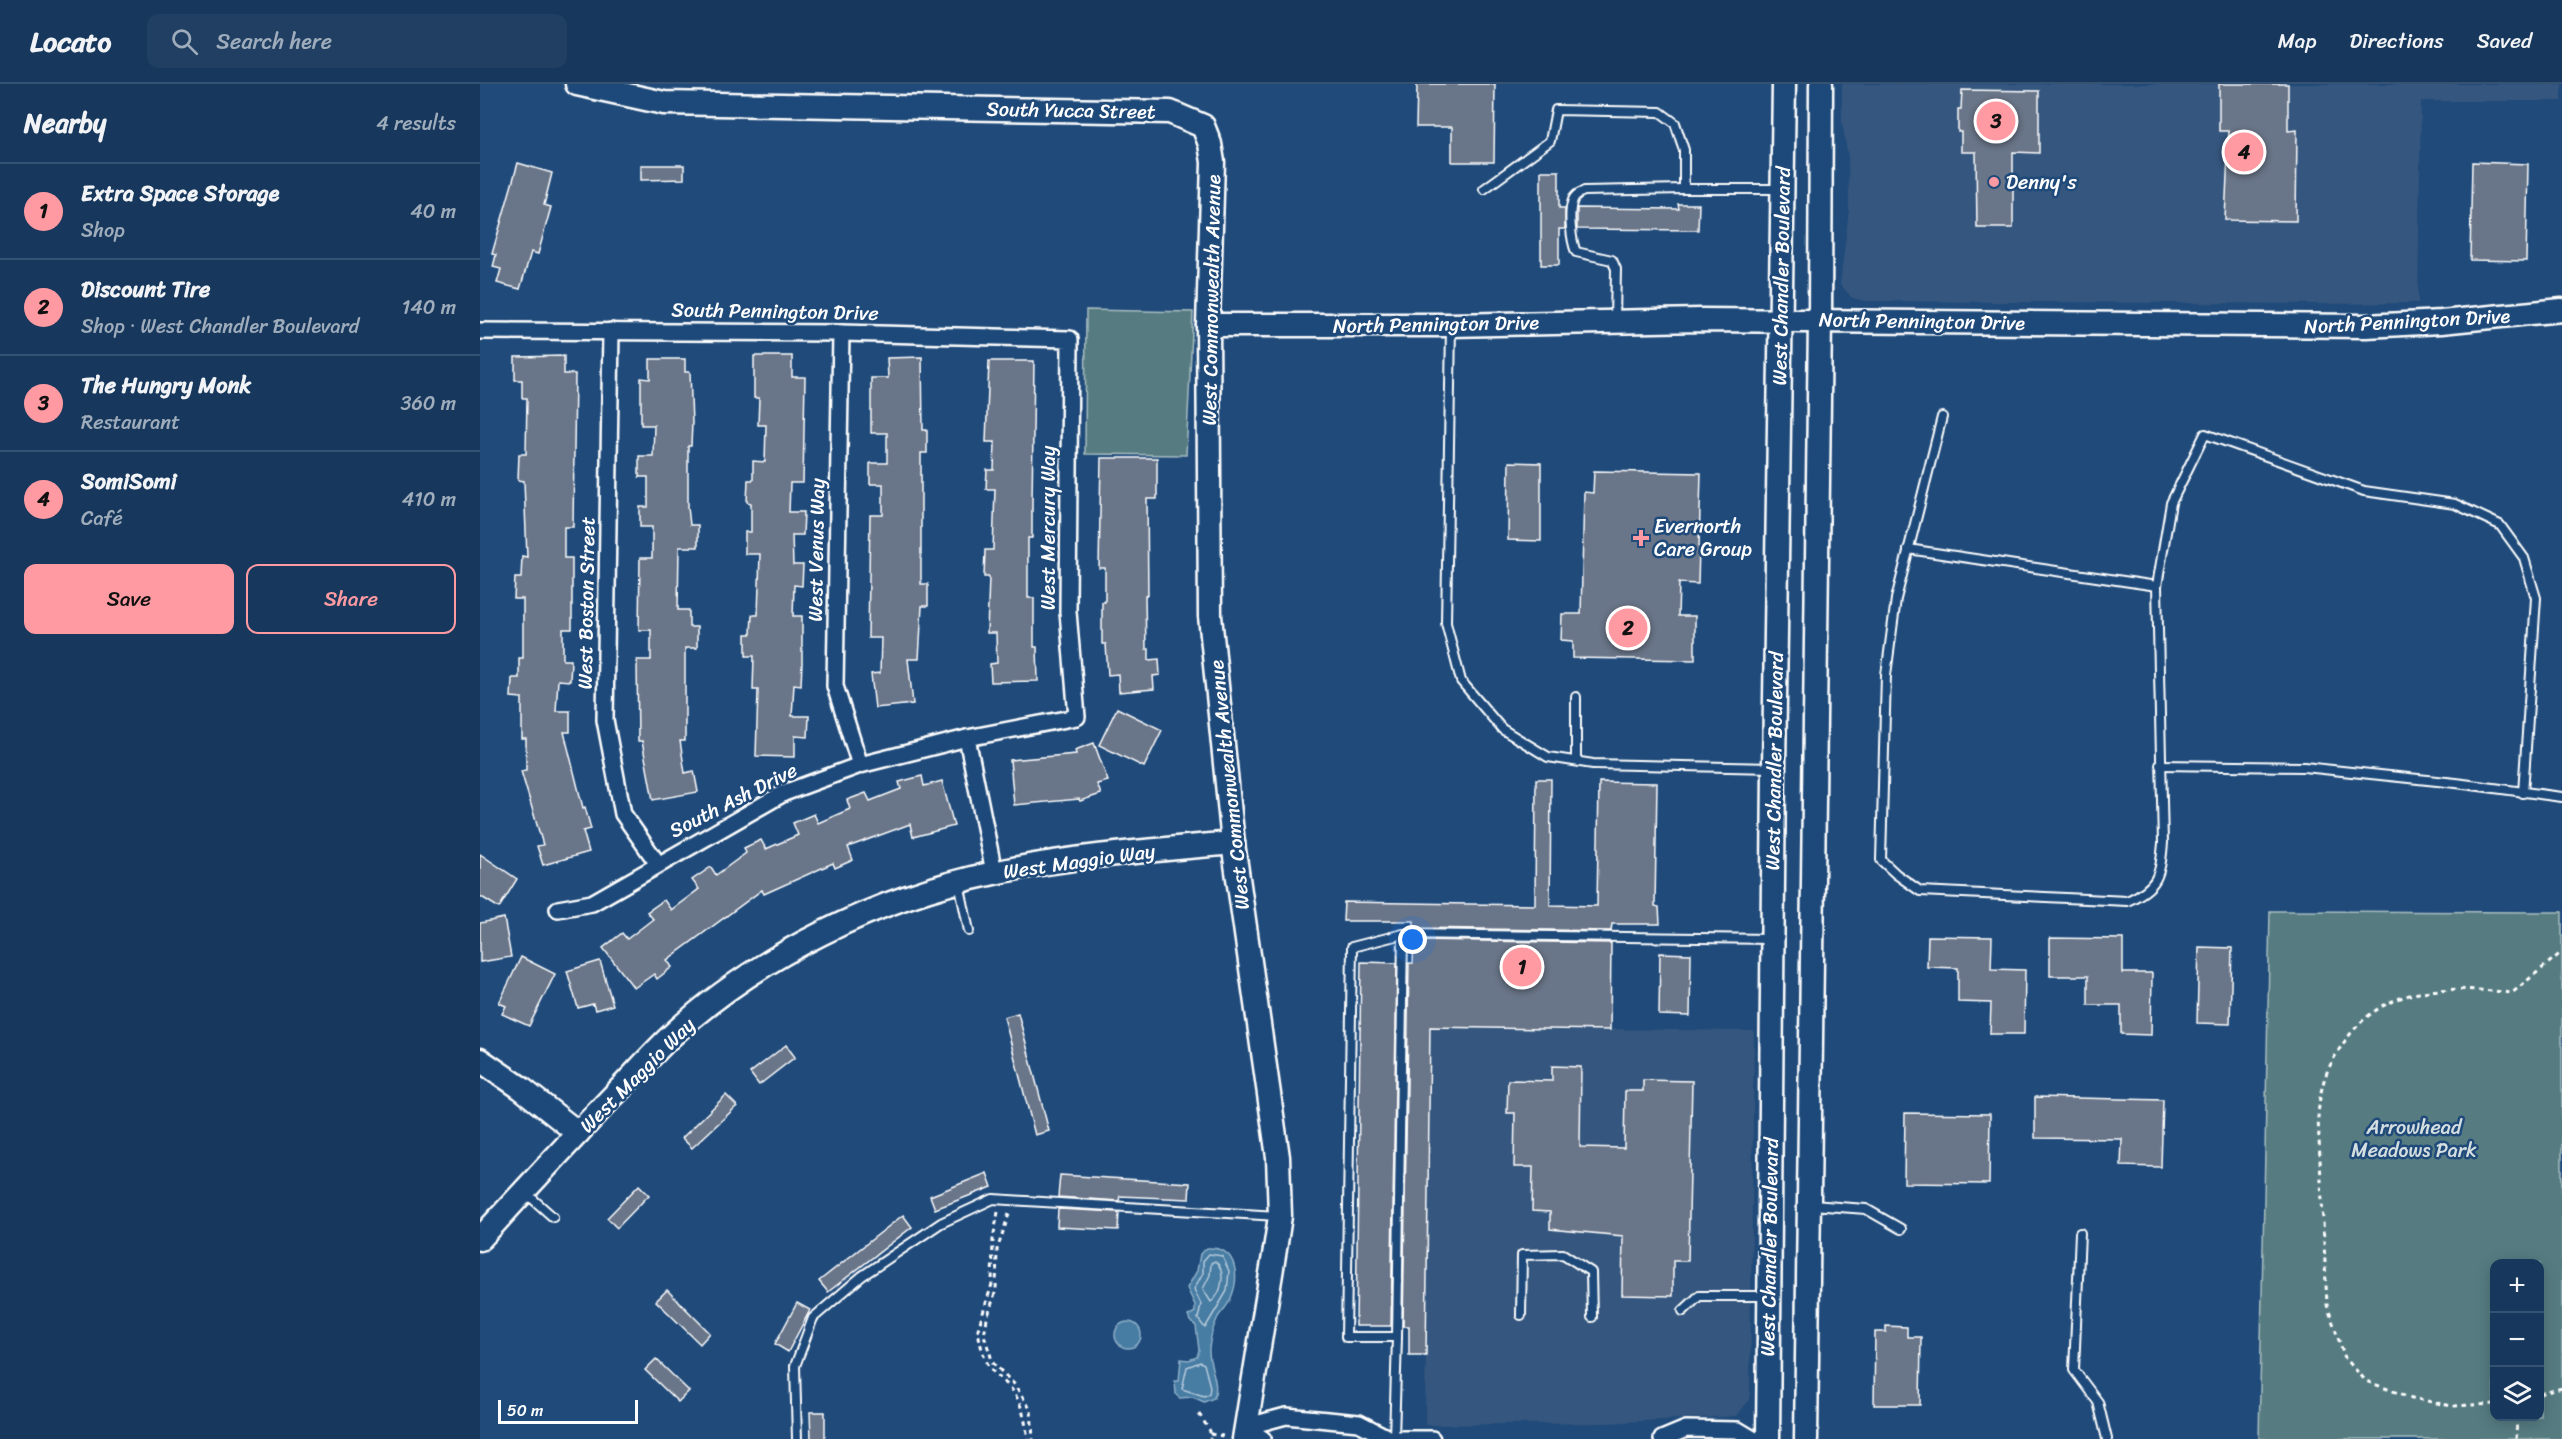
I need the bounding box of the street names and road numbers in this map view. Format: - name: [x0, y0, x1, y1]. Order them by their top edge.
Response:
- street label: South Yucca Street: [986, 92, 1156, 129]
- street label: West Chandler Boulevard: [1762, 165, 1801, 386]
- street label: West Commonwealth Avenue: [1192, 174, 1231, 426]
- street label: South Pennington Drive: [671, 292, 879, 331]
- street label: North Pennington Drive: [2303, 299, 2511, 344]
- street label: North Pennington Drive: [1819, 302, 2026, 341]
- street label: North Pennington Drive: [1333, 305, 1540, 344]
- street label: West Mercury Way: [1031, 445, 1066, 610]
- street label: West Venus Way: [798, 477, 835, 622]
- street label: West Boston Street: [567, 516, 606, 690]
- street label: West Chandler Boulevard: [1755, 650, 1794, 871]
- street label: West Commonwealth Avenue: [1199, 658, 1260, 912]
- street label: South Ash Drive: [663, 753, 804, 848]
- street label: West Maggio Way: [1001, 833, 1158, 889]
- street label: West Maggio Way: [571, 1008, 704, 1142]
- street label: West Chandler Boulevard: [1750, 1136, 1789, 1357]

